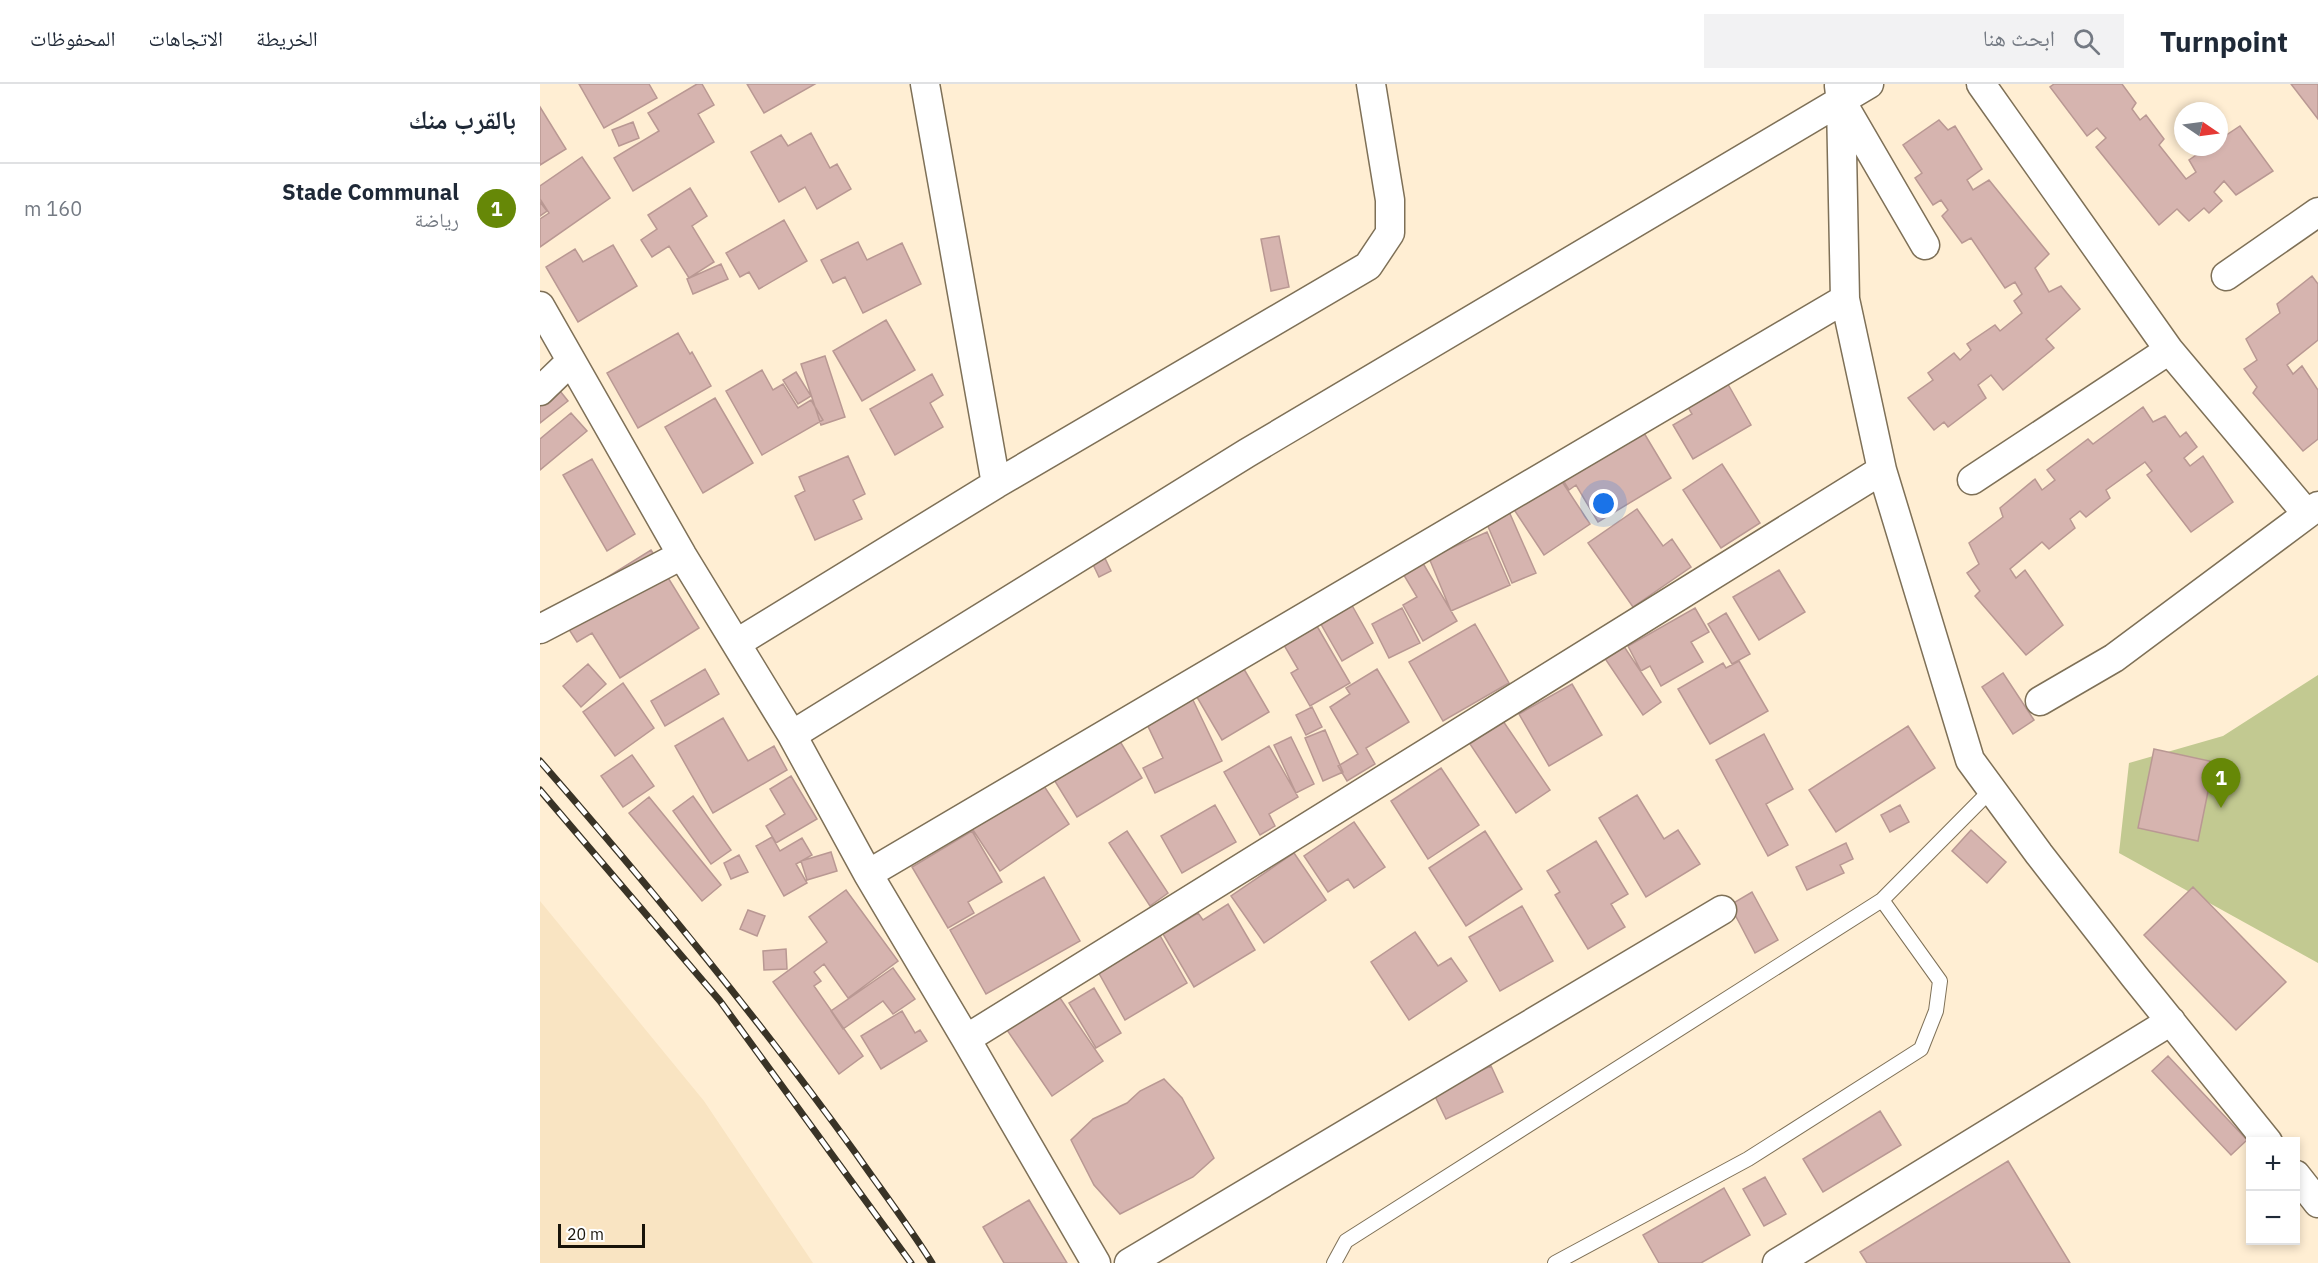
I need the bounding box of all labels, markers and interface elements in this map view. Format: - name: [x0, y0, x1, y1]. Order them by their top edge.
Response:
- search box: [1704, 14, 2124, 68]
- text: ابحث هنا: [1983, 23, 2055, 52]
- text: Turnpoint: [2160, 23, 2288, 60]
- text: المحفوظات: [30, 24, 115, 52]
- text: الاتجاهات: [148, 24, 223, 52]
- text: الخريطة: [256, 24, 318, 52]
- icon: search: [2070, 25, 2103, 58]
- text: بالقرب منك: [408, 102, 516, 136]
- north arrow: [2174, 102, 2228, 156]
- text: Stade Communal: [282, 177, 459, 206]
- text: 160 m: [24, 195, 82, 222]
- text: 1: [491, 195, 503, 222]
- text: رياضة: [415, 206, 459, 233]
- your location: [1589, 489, 1618, 518]
- pin: 1: [2202, 758, 2240, 808]
- map controls: [2246, 1137, 2300, 1245]
- button: +: [2246, 1137, 2300, 1191]
- button: −: [2246, 1191, 2300, 1245]
- scale bar: [558, 1221, 645, 1248]
- text: 20 m: [567, 1224, 604, 1244]

